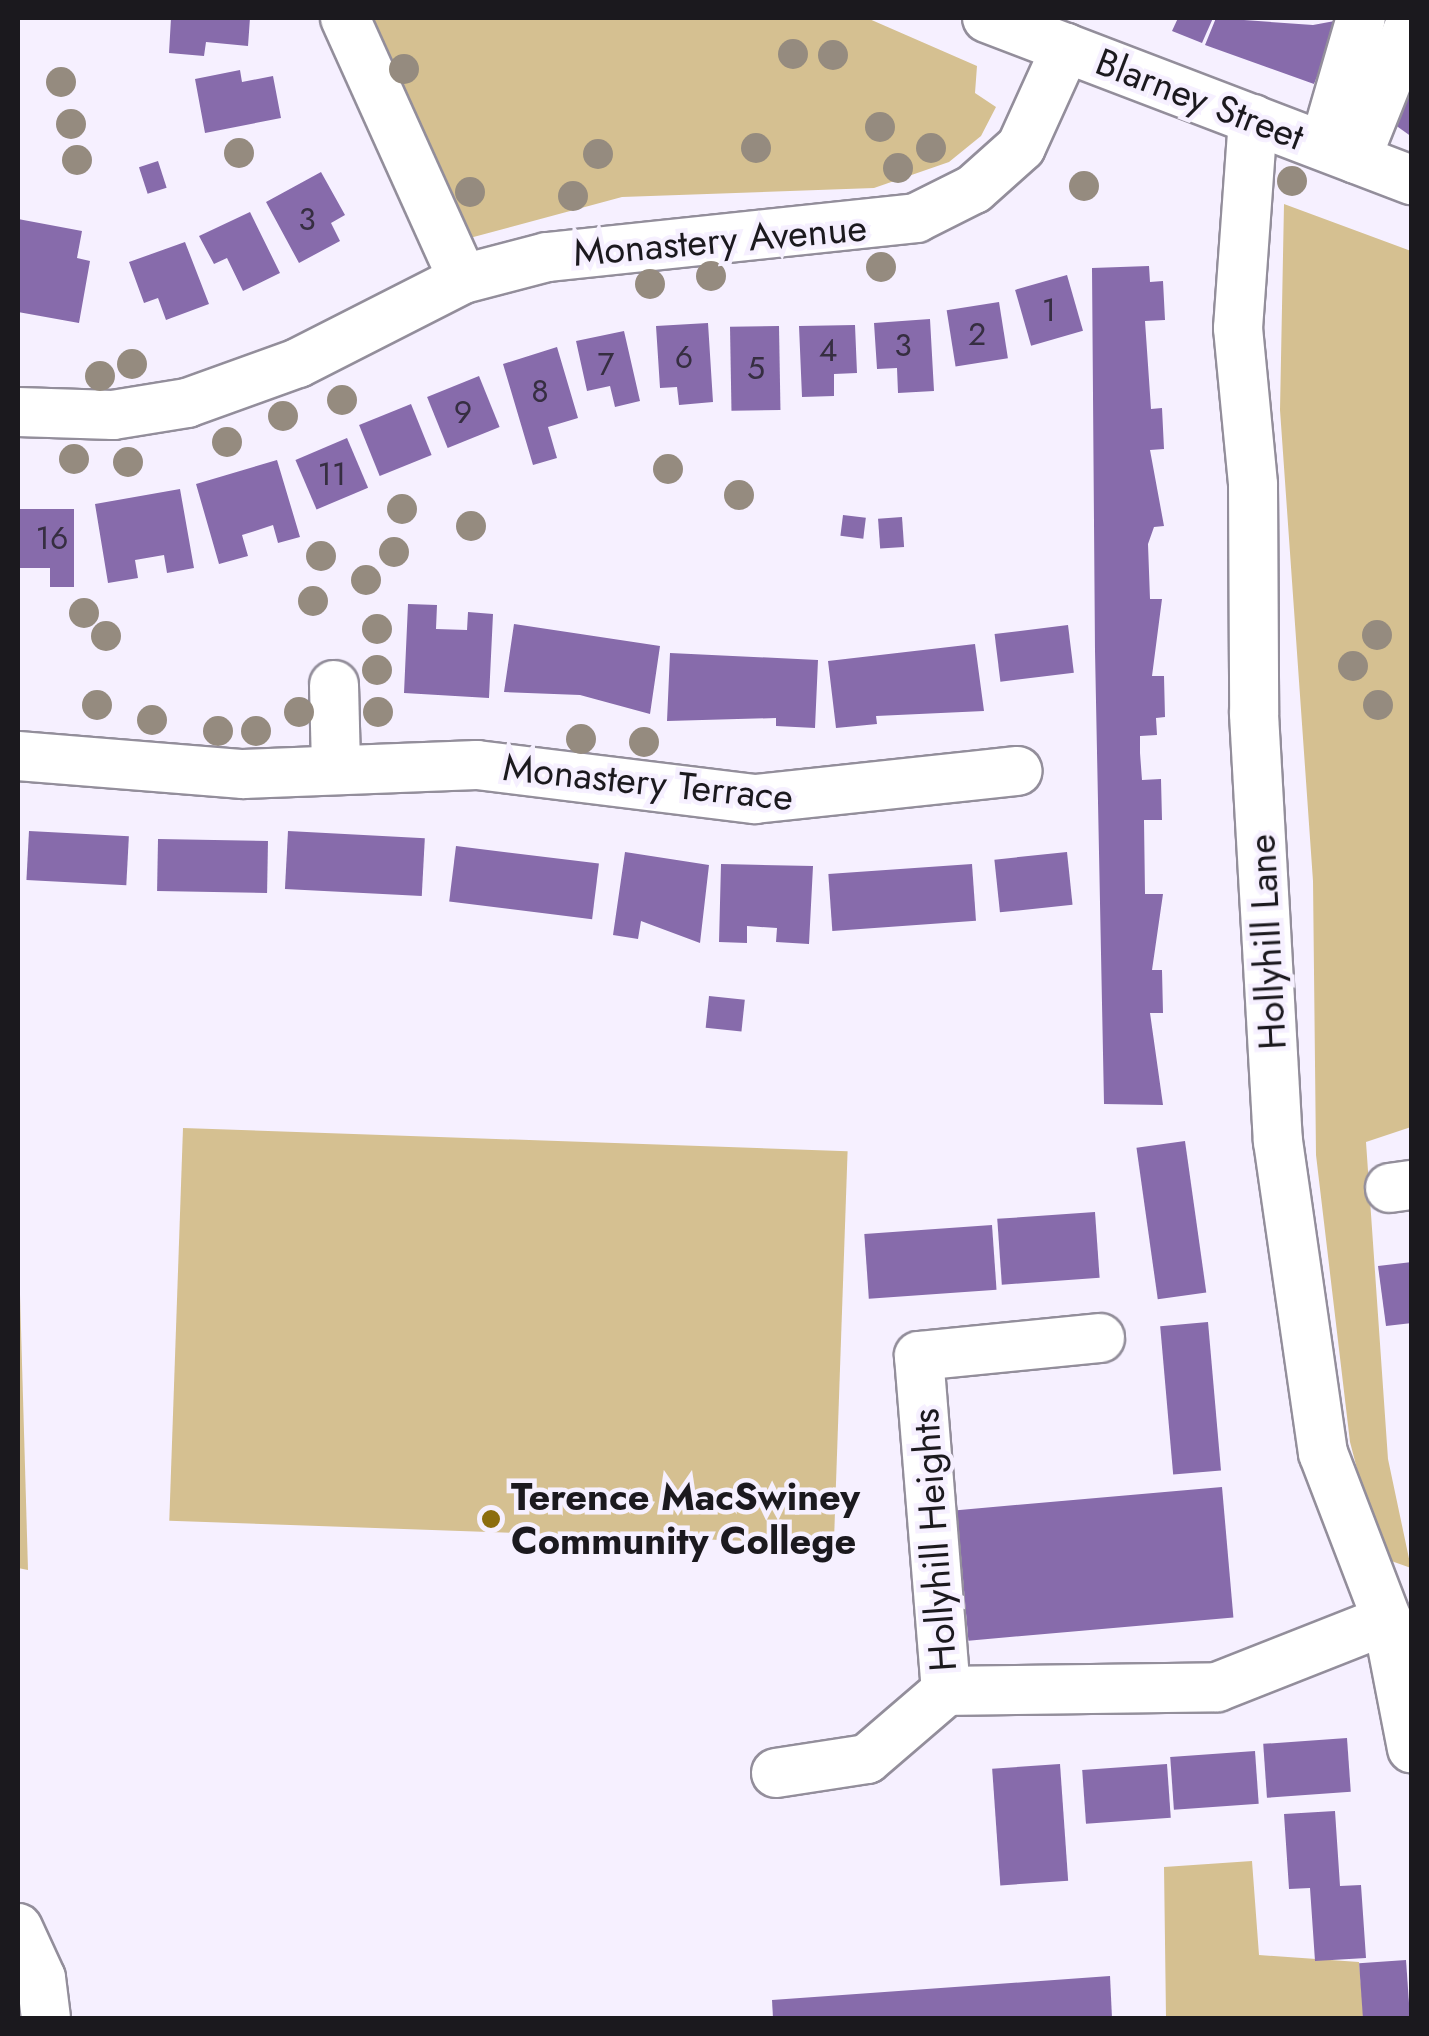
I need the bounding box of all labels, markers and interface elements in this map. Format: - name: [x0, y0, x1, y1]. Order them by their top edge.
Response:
- street label: Blarney Street: [1090, 38, 1310, 160]
- house number: 3: [298, 200, 316, 238]
- street label: Monastery Avenue: [571, 204, 869, 276]
- house number: 1: [1042, 291, 1056, 329]
- house number: 2: [968, 315, 986, 353]
- house number: 3: [894, 326, 912, 364]
- house number: 4: [819, 331, 837, 369]
- house number: 6: [675, 338, 693, 376]
- house number: 7: [598, 345, 614, 383]
- house number: 5: [747, 349, 765, 387]
- house number: 8: [531, 372, 549, 410]
- house number: 9: [454, 393, 472, 431]
- house number: 11: [318, 455, 346, 493]
- house number: 16: [36, 519, 68, 557]
- street label: Monastery Terrace: [501, 744, 795, 820]
- street label: Hollyhill Lane: [1239, 833, 1295, 1051]
- street label: Hollyhill Heights: [902, 1407, 966, 1673]
- place label: Terence MacSwiney Community College: [511, 1474, 860, 1564]
- marker: Terence MacSwiney Community College: [480, 1508, 502, 1530]

